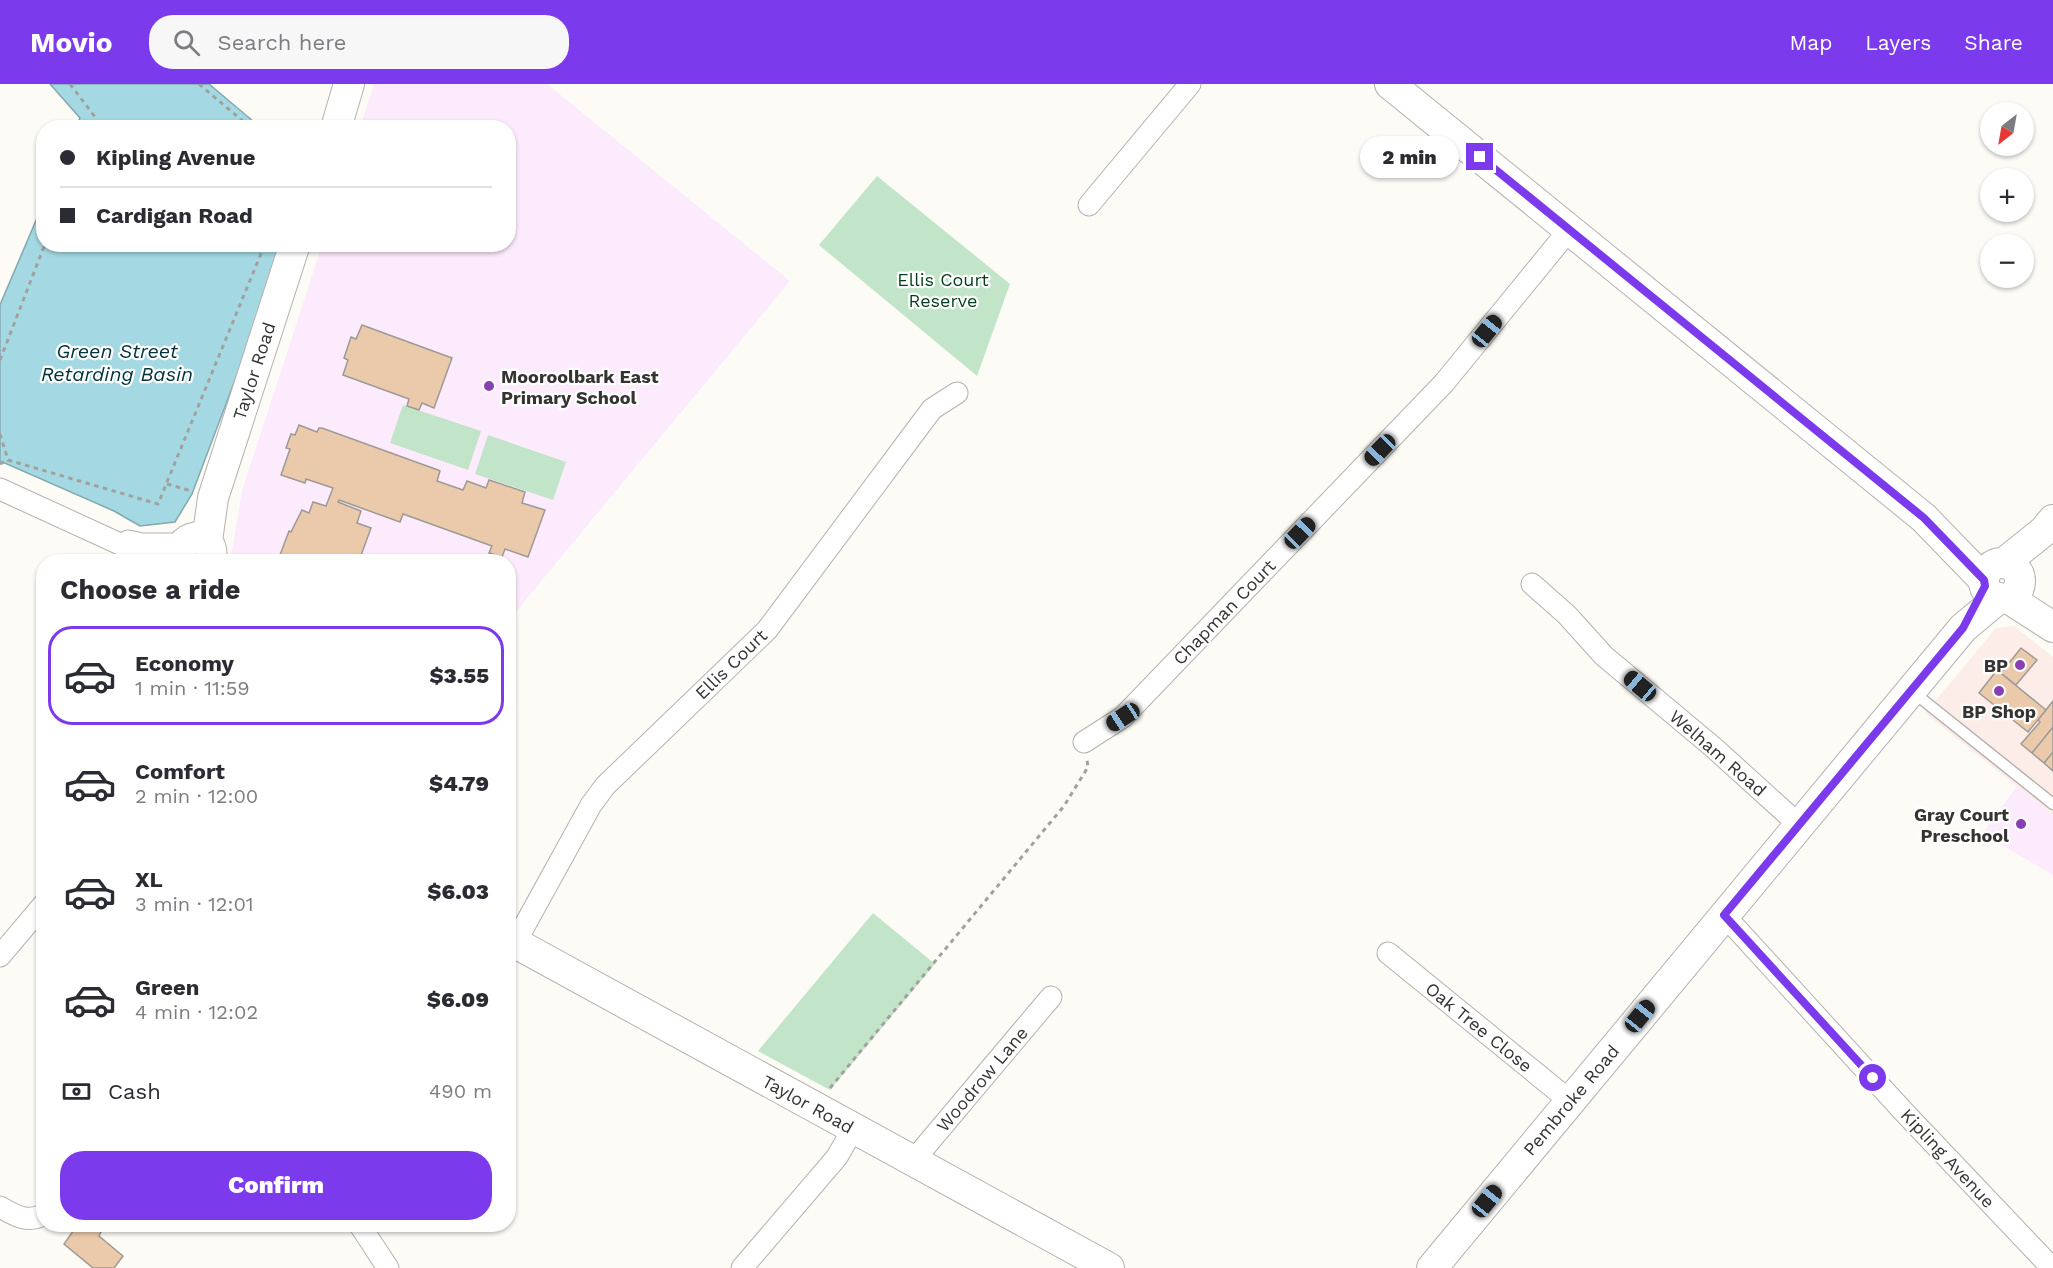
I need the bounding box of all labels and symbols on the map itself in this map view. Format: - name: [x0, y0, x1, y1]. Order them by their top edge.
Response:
- north arrow: [1980, 102, 2034, 156]
- callout: 2 min: [1360, 136, 1459, 178]
- route end: [1466, 143, 1493, 170]
- park label: Ellis Court Reserve: [897, 269, 989, 311]
- car: [1469, 311, 1505, 351]
- street label: Taylor Road: [228, 320, 280, 422]
- water label: Green Street Retarding Basin: [41, 339, 193, 386]
- place label: Mooroolbark East Primary School: [501, 366, 659, 408]
- marker: Mooroolbark East Primary School: [482, 379, 496, 393]
- car: [1361, 431, 1399, 469]
- car: [1281, 514, 1319, 552]
- street label: Chapman Court: [1168, 555, 1280, 669]
- street label: Ellis Court: [691, 624, 772, 703]
- place label: BP: [1984, 655, 2008, 676]
- marker: BP: [2013, 658, 2027, 672]
- car: [1620, 668, 1660, 704]
- marker: BP Shop: [1992, 684, 2006, 698]
- car: [1103, 700, 1143, 734]
- place label: BP Shop: [1962, 701, 2036, 722]
- street label: Welham Road: [1665, 705, 1771, 801]
- place label: Gray Court Preschool: [1914, 804, 2009, 846]
- marker: Gray Court Preschool: [2014, 817, 2028, 831]
- street label: Oak Tree Close: [1421, 978, 1537, 1076]
- car: [1622, 996, 1658, 1036]
- street label: Woodrow Lane: [932, 1022, 1032, 1136]
- street label: Pembroke Road: [1519, 1040, 1623, 1160]
- route start: [1859, 1064, 1886, 1091]
- street label: Taylor Road: [759, 1070, 857, 1138]
- street label: Kipling Avenue: [1897, 1104, 1999, 1212]
- car: [1469, 1181, 1505, 1221]

